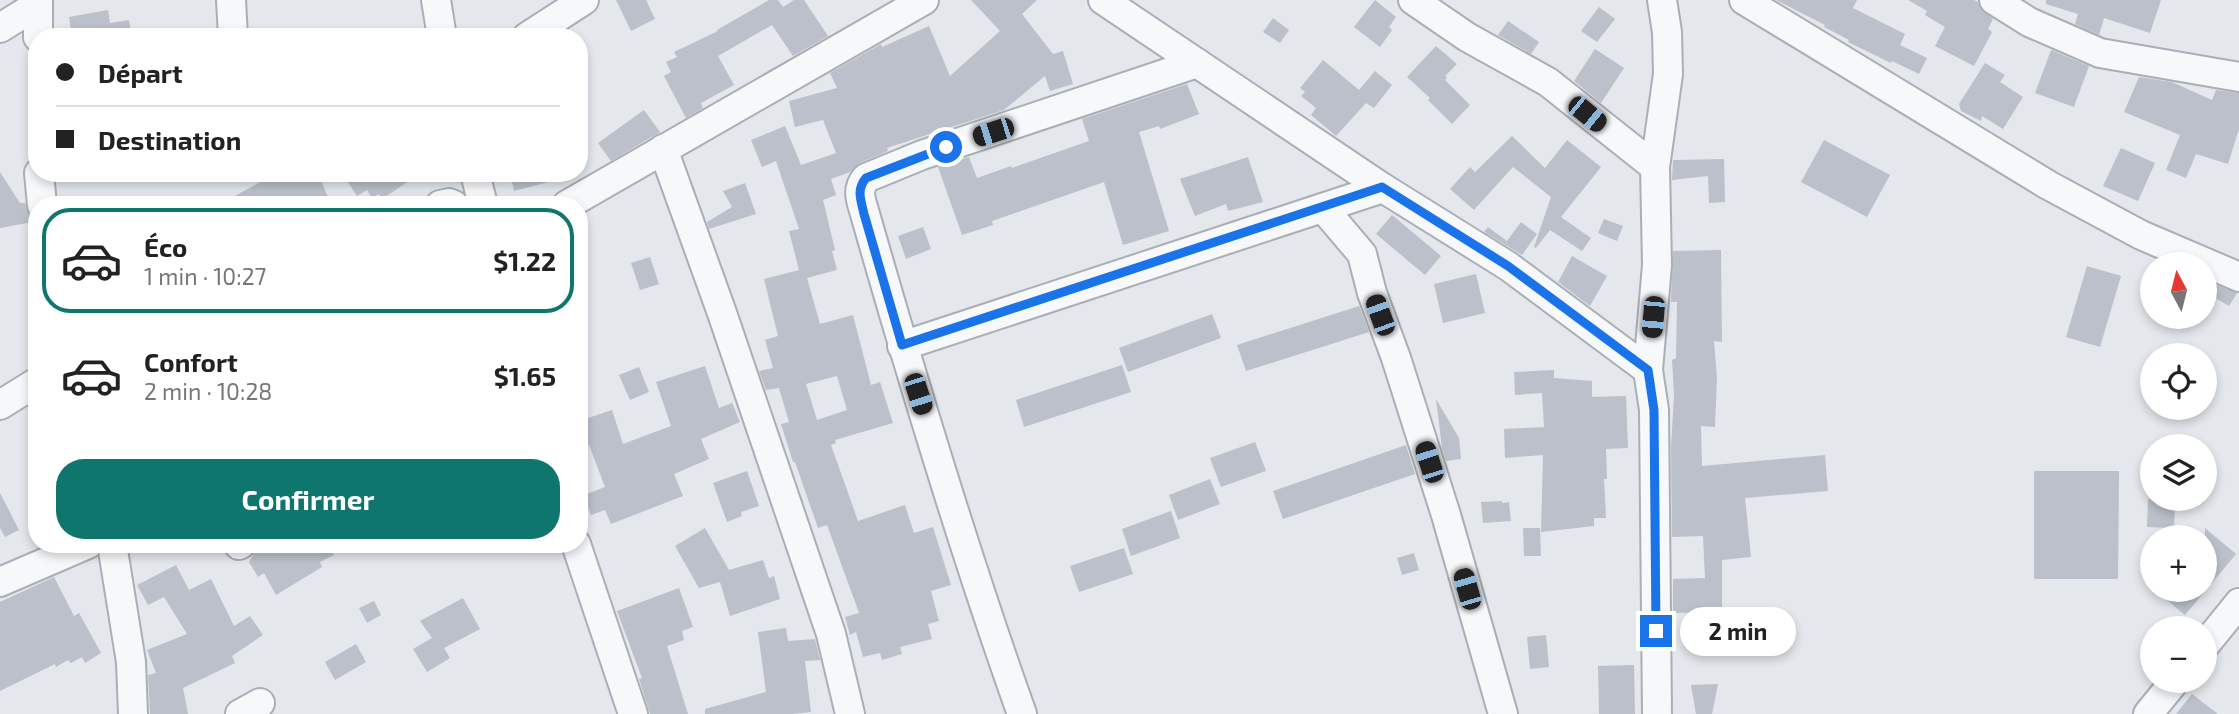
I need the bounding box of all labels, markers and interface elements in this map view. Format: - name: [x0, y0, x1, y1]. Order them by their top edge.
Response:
- text: Départ: [98, 57, 183, 88]
- car: [1565, 93, 1610, 135]
- car: [970, 116, 1017, 148]
- text: Destination: [98, 124, 241, 155]
- route start: [930, 131, 962, 163]
- icon: car: [60, 229, 123, 292]
- text: Éco: [144, 231, 187, 262]
- text: $1.22: [493, 245, 556, 276]
- north arrow: [2140, 252, 2217, 329]
- map controls: [2140, 252, 2217, 693]
- text: 1 min · 10:27: [144, 262, 266, 290]
- car: [1363, 292, 1398, 338]
- car: [1641, 295, 1666, 339]
- button: locate: [2140, 343, 2217, 420]
- icon: car: [60, 344, 123, 407]
- text: Confort: [144, 346, 238, 377]
- text: $1.65: [494, 360, 556, 391]
- car: [902, 371, 935, 417]
- text: 2 min · 10:28: [144, 377, 272, 405]
- button: layers: [2140, 434, 2217, 511]
- car: [1413, 439, 1446, 485]
- button: Confirmer: [56, 459, 560, 539]
- button: +: [2140, 525, 2217, 602]
- car: [1452, 566, 1483, 612]
- callout: 2 min: [1680, 606, 1796, 656]
- route end: [1640, 615, 1672, 647]
- button: −: [2140, 616, 2217, 693]
- text: 2 min: [1709, 617, 1767, 645]

